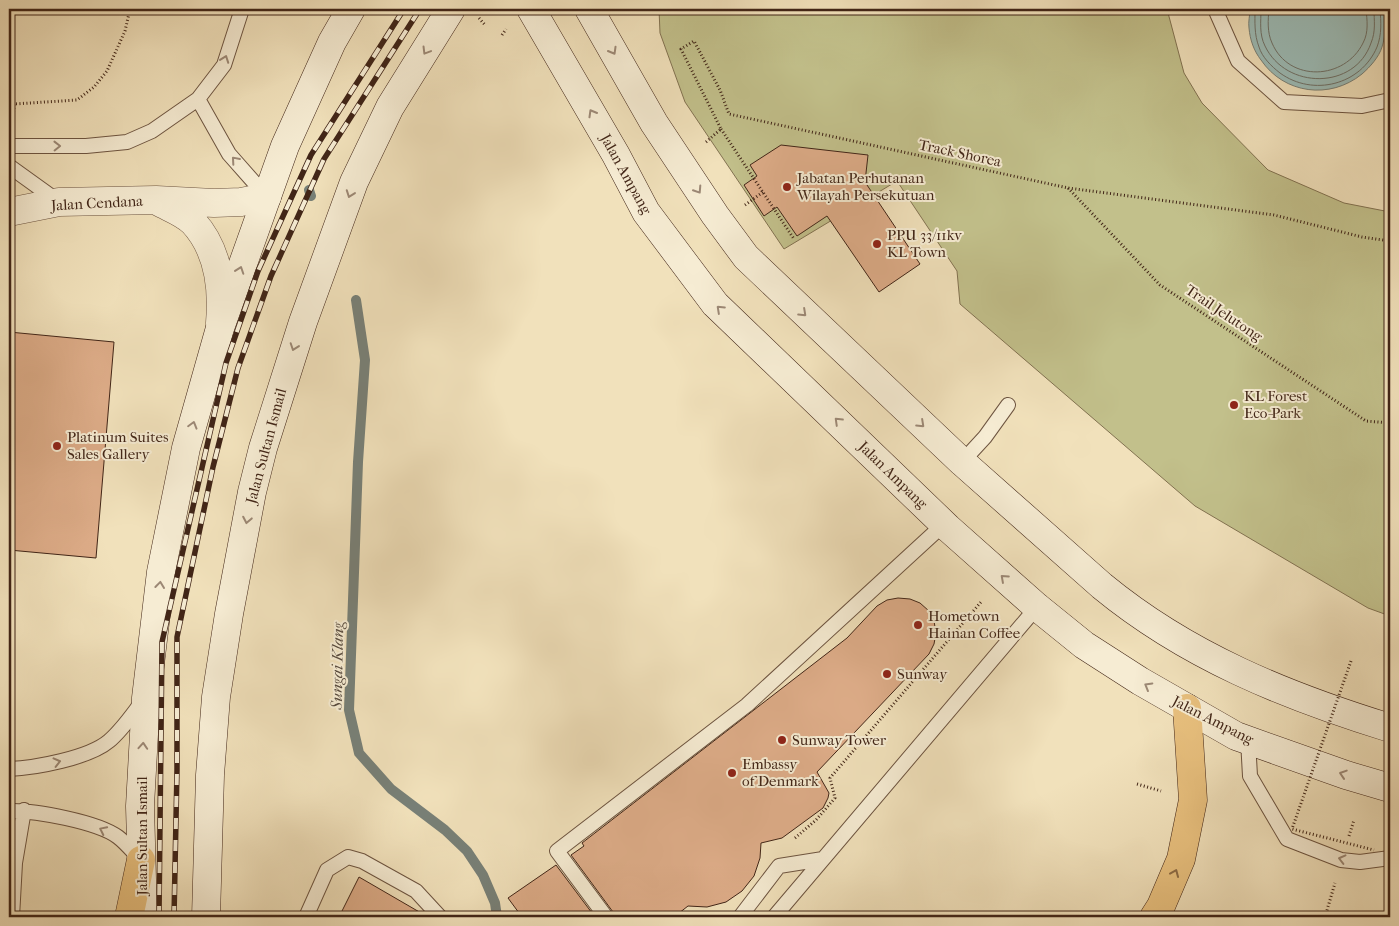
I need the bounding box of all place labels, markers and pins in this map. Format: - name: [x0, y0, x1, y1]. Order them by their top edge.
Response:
- place label: Jabatan Perhutanan Wilayah Persekutuan: [796, 169, 935, 204]
- marker: Jabatan Perhutanan Wilayah Persekutuan: [781, 181, 793, 193]
- place label: PPU 33/11kv KL Town: [887, 226, 962, 261]
- marker: PPU 33/11kv KL Town: [871, 238, 883, 250]
- place label: KL Forest Eco-Park: [1244, 387, 1308, 422]
- marker: KL Forest Eco-Park: [1228, 399, 1240, 411]
- place label: Platinum Suites Sales Gallery: [67, 428, 169, 463]
- marker: Platinum Suites Sales Gallery: [51, 440, 63, 452]
- place label: Hometown Hainan Coffee: [928, 607, 1021, 642]
- marker: Hometown Hainan Coffee: [912, 619, 924, 631]
- place label: Sunway: [897, 665, 948, 683]
- marker: Sunway: [881, 668, 893, 680]
- place label: Sunway Tower: [792, 731, 887, 749]
- marker: Sunway Tower: [776, 734, 788, 746]
- place label: Embassy of Denmark: [742, 755, 819, 790]
- marker: Embassy of Denmark: [726, 767, 738, 779]

